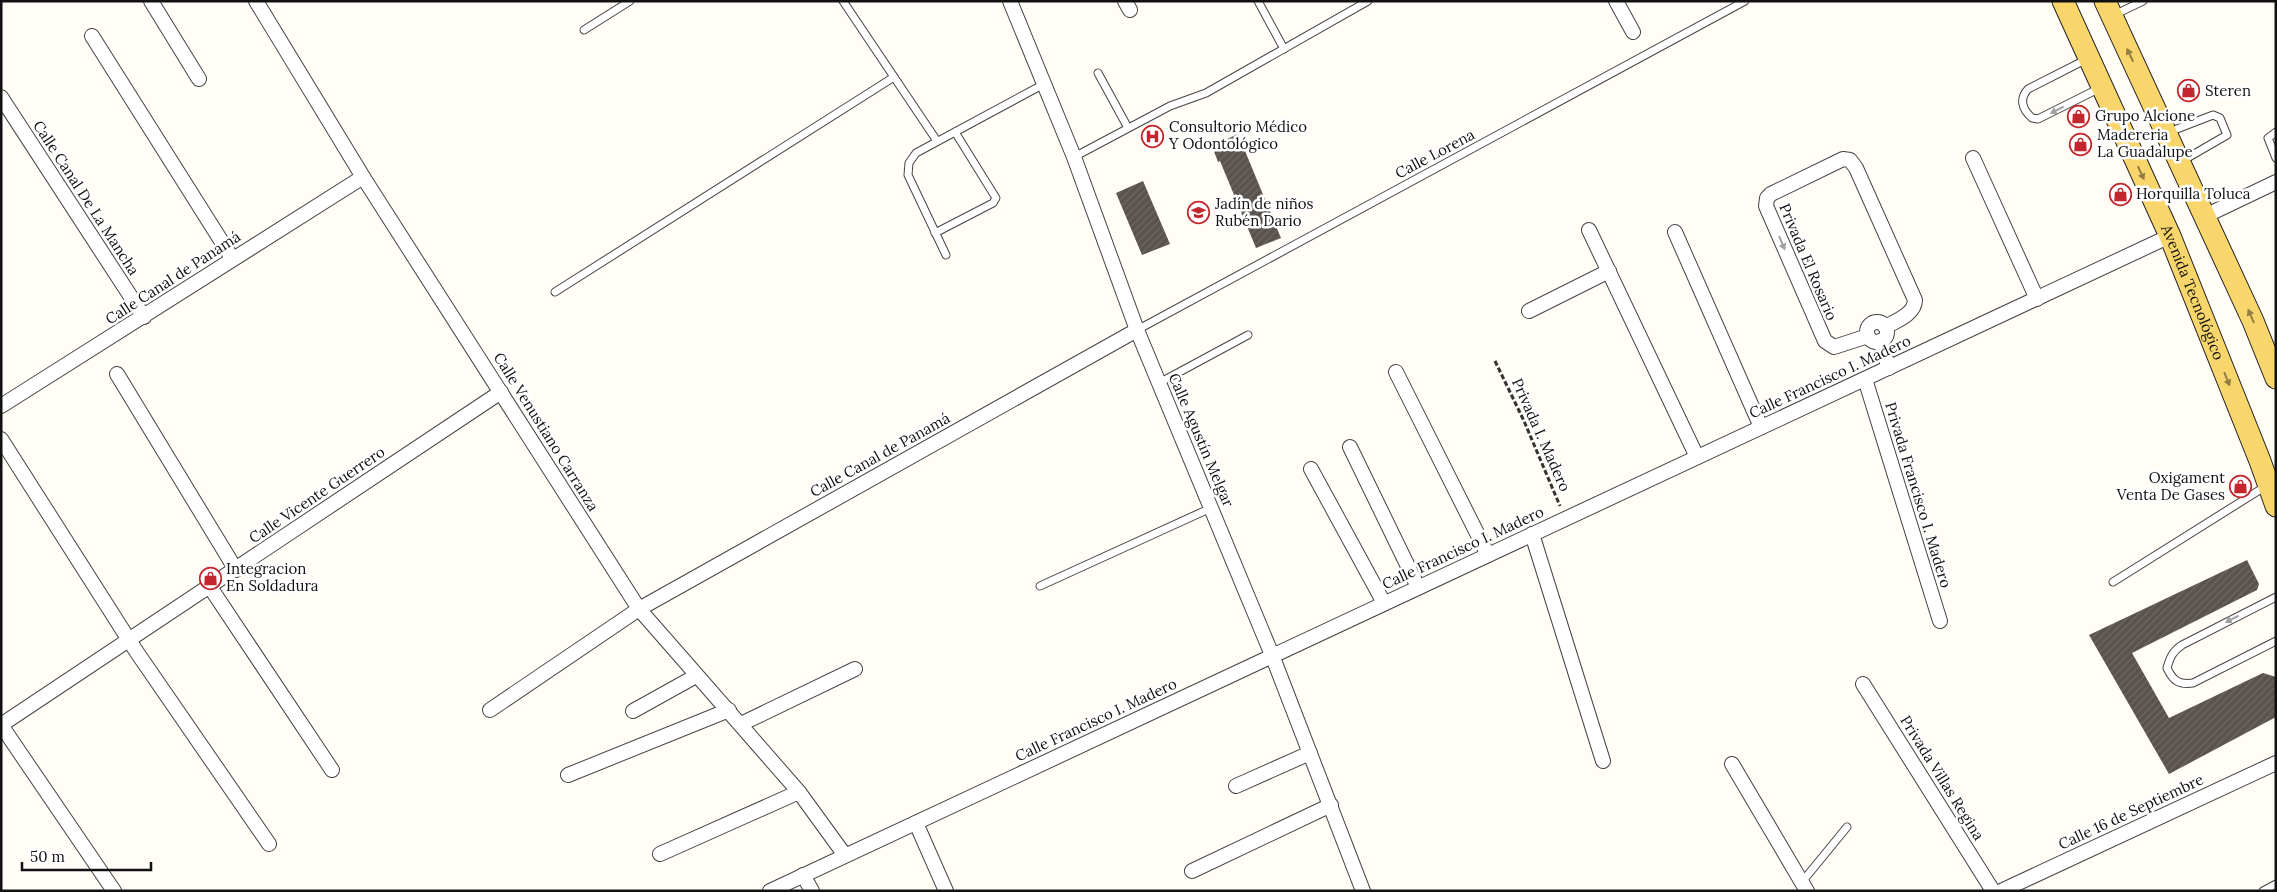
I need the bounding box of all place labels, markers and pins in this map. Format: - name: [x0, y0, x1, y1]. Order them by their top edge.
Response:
- shop icon: Steren: [2177, 79, 2201, 103]
- place label: Steren: [2205, 81, 2251, 100]
- shop icon: Grupo Alcione: [2067, 104, 2091, 128]
- place label: Grupo Alcione: [2095, 106, 2195, 125]
- place label: Consultorio Médico Y Odontológico: [1168, 117, 1307, 153]
- hospital icon: Consultorio Médico Y Odontológico: [1141, 124, 1165, 148]
- place label: Madereria La Guadalupe: [2097, 125, 2193, 161]
- shop icon: Madereria La Guadalupe: [2069, 132, 2093, 156]
- shop icon: Horquilla Toluca: [2108, 182, 2132, 206]
- place label: Horquilla Toluca: [2136, 184, 2251, 203]
- place label: Jadín de niños Rubén Dario: [1214, 194, 1314, 230]
- school or university icon: Jadín de niños Rubén Dario: [1187, 201, 1211, 225]
- place label: Oxigament Venta De Gases: [2116, 468, 2225, 504]
- shop icon: Oxigament Venta De Gases: [2229, 475, 2253, 499]
- place label: Integracion En Soldadura: [226, 559, 319, 595]
- shop icon: Integracion En Soldadura: [198, 566, 222, 590]

